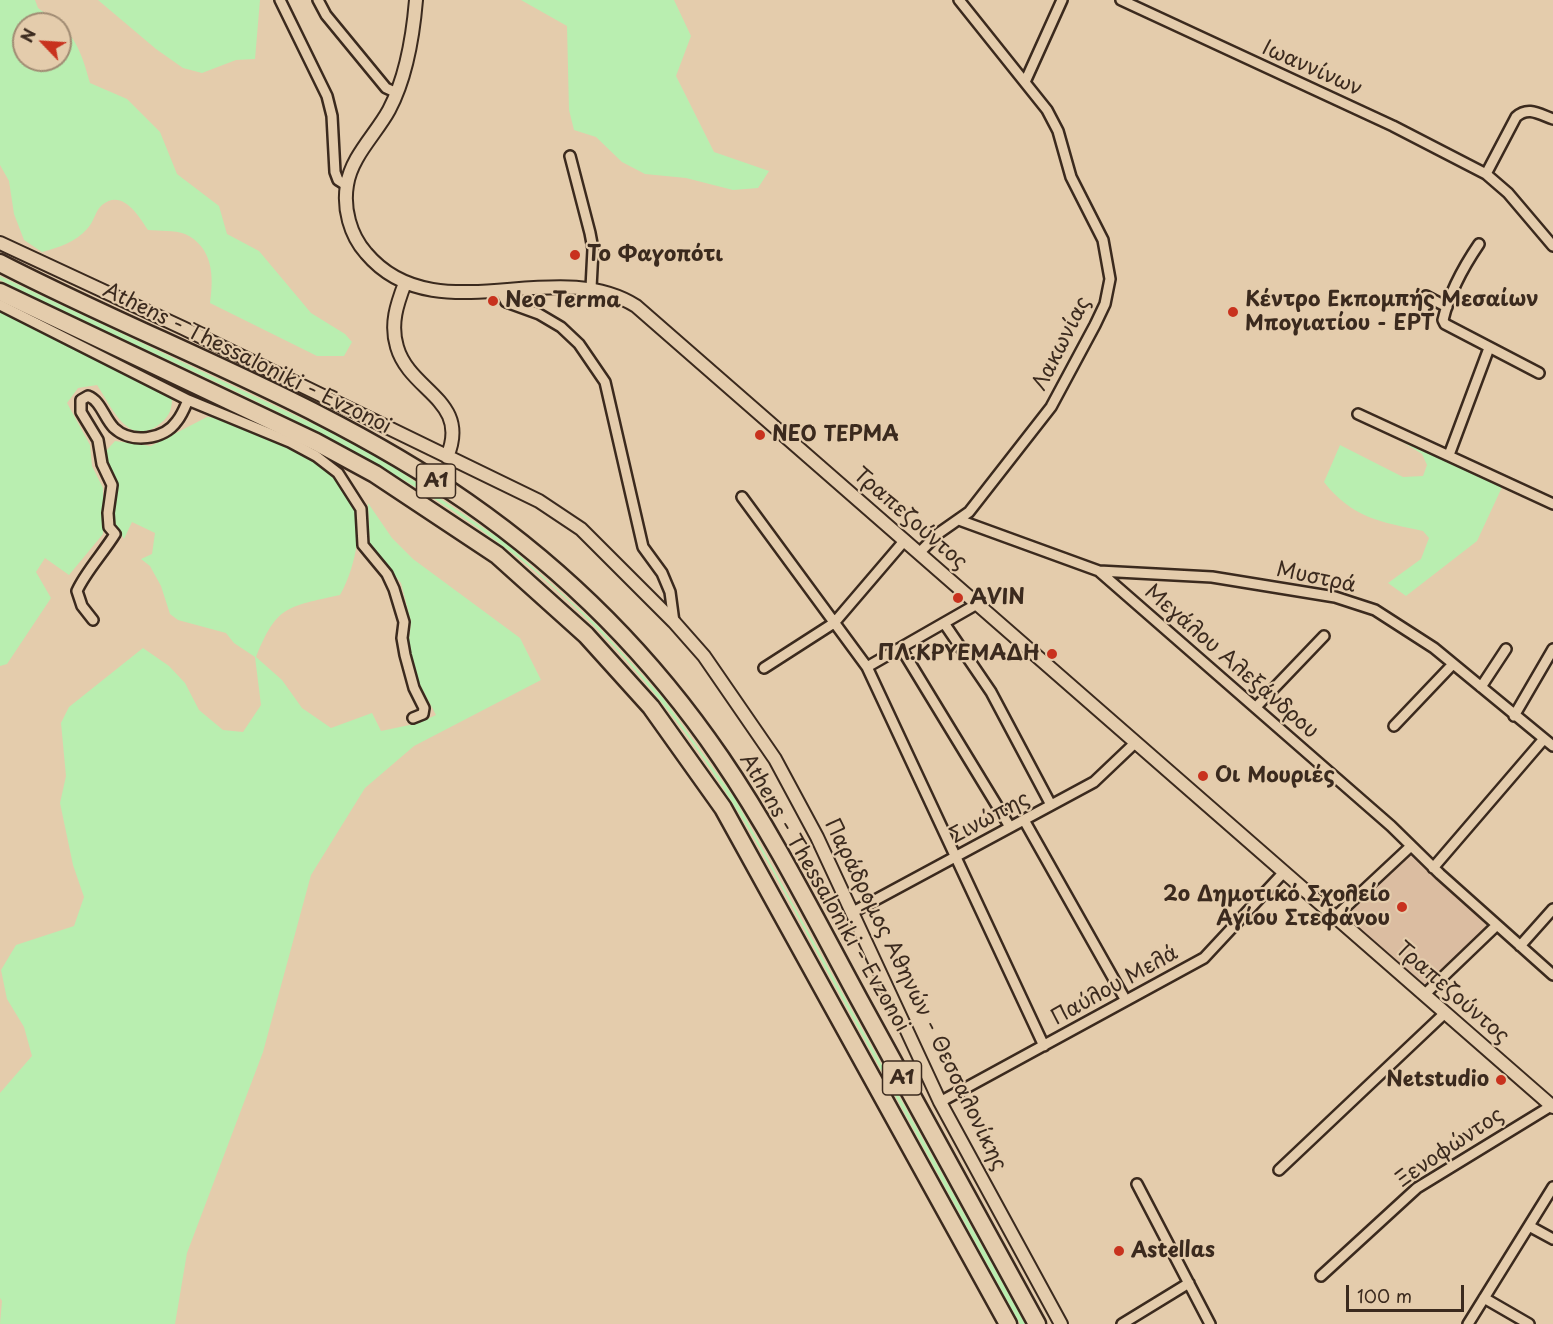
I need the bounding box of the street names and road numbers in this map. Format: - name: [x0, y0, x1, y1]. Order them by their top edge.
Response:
- street label: Ιωαννίνων: [1258, 36, 1366, 102]
- street label: Athens - Thessaloniki - Evzonoi: [99, 278, 395, 440]
- street label: Λακωνίας: [1028, 293, 1096, 395]
- street label: Τραπεζούντος: [848, 463, 972, 575]
- road number: Α1: [416, 464, 456, 498]
- street label: Μυστρά: [1274, 557, 1358, 599]
- street label: Μεγάλου Αλεξάνδρου: [1139, 580, 1323, 744]
- street label: Athens - Thessaloniki - Evzonoi: [734, 749, 914, 1037]
- street label: Σινώπης: [946, 787, 1034, 849]
- street label: Παράδρομος Αθηνών - Θεσσαλονίκης: [819, 815, 1011, 1175]
- street label: Τραπεζούντος: [1390, 937, 1514, 1049]
- street label: Παύλου Μελά: [1047, 941, 1183, 1031]
- road number: Α1: [882, 1061, 922, 1095]
- street label: Ξενοφώντος: [1391, 1103, 1509, 1193]

